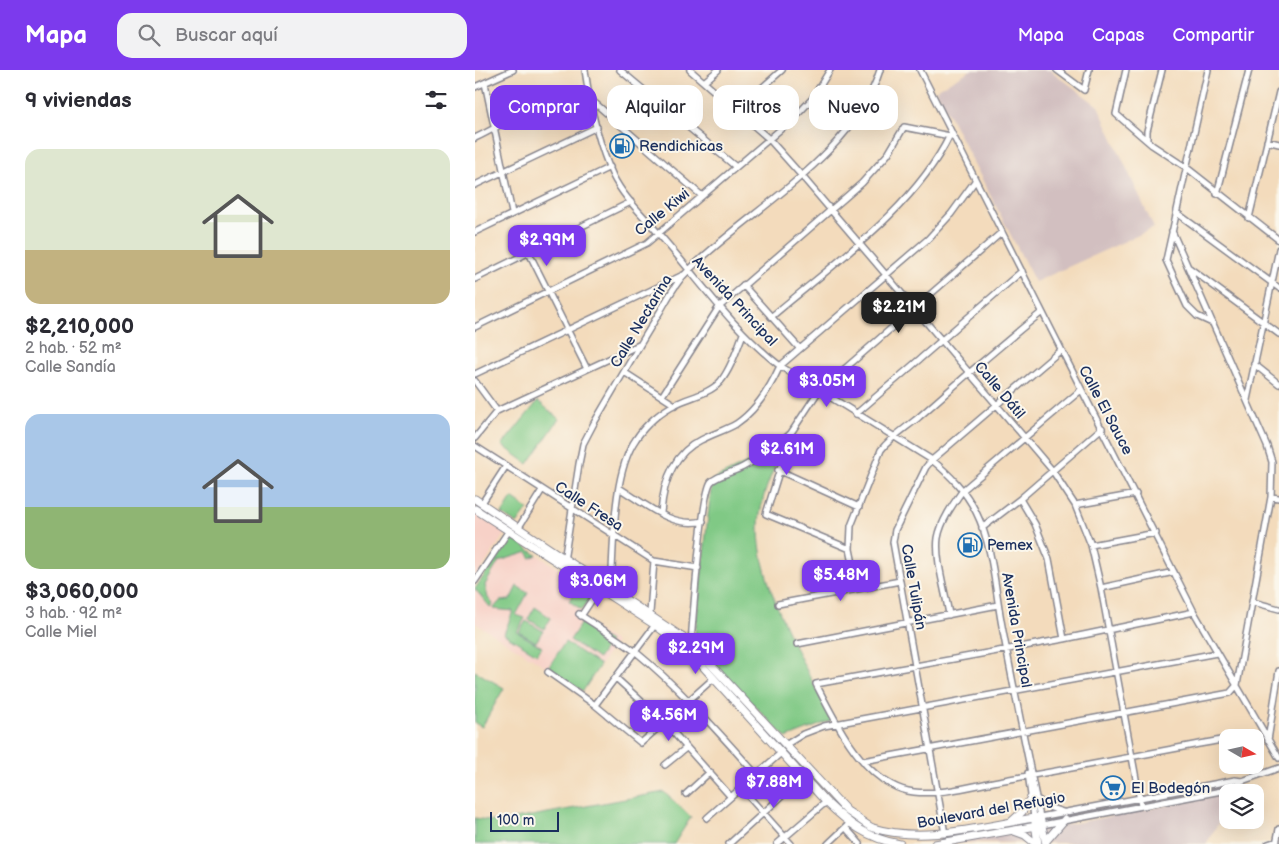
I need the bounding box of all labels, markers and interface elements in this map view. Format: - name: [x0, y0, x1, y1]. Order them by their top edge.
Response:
- search box: [117, 13, 467, 58]
- text: Mapa: [25, 21, 87, 50]
- icon: search: [135, 21, 163, 49]
- text: Buscar aquí: [175, 24, 278, 47]
- text: Mapa: [1018, 25, 1064, 46]
- text: Capas: [1092, 25, 1145, 46]
- text: Compartir: [1173, 25, 1254, 46]
- chip: Comprar: [490, 85, 597, 130]
- chip: Alquilar: [607, 85, 703, 130]
- chip: Filtros: [713, 85, 799, 130]
- chip: Nuevo: [809, 85, 898, 130]
- icon: filters: [422, 86, 450, 114]
- text: 9 viviendas: [25, 88, 132, 113]
- fuel station icon: Rendichicas: [609, 133, 635, 159]
- place label: Rendichicas: [639, 137, 723, 156]
- icon: home: [193, 181, 283, 271]
- street label: Calle Kiwi: [631, 184, 694, 240]
- pin: $2.99M: [506, 224, 588, 267]
- text: $2.99M: [519, 231, 575, 250]
- street label: Avenida Principal: [688, 252, 781, 350]
- street label: Calle Nectarina: [606, 271, 677, 371]
- pin: $2.21M: [858, 292, 940, 334]
- text: $2.21M: [872, 298, 926, 317]
- text: $2,210,000: [25, 314, 134, 339]
- text: 2 hab. · 52 m²: [25, 339, 122, 358]
- text: Calle Sandía: [25, 358, 116, 377]
- street label: Calle Dátil: [970, 358, 1029, 423]
- street label: Calle El Sauce: [1074, 362, 1137, 458]
- pin: $3.05M: [786, 366, 868, 408]
- text: $3.05M: [799, 372, 855, 391]
- pin: $2.61M: [746, 434, 828, 476]
- text: $2.61M: [760, 440, 814, 459]
- icon: home: [193, 446, 283, 536]
- street label: Calle Fresa: [551, 477, 626, 536]
- fuel station icon: Pemex: [957, 532, 983, 558]
- place label: Pemex: [987, 536, 1033, 555]
- street label: Calle Tulipán: [897, 543, 930, 632]
- pin: $5.48M: [800, 560, 882, 602]
- pin: $3.06M: [557, 566, 639, 608]
- text: $5.48M: [813, 566, 869, 585]
- street label: Avenida Principal: [997, 571, 1036, 689]
- text: $3.06M: [570, 572, 626, 591]
- text: $3,060,000: [25, 579, 139, 604]
- text: 3 hab. · 92 m²: [25, 604, 122, 623]
- text: Calle Miel: [25, 623, 97, 642]
- pin: $2.29M: [655, 632, 737, 675]
- text: $2.29M: [668, 639, 724, 658]
- pin: $4.56M: [628, 700, 710, 742]
- text: $4.56M: [641, 706, 697, 725]
- north arrow: [1219, 729, 1264, 774]
- map controls: [1219, 729, 1264, 829]
- pin: $7.88M: [733, 766, 815, 809]
- text: $7.88M: [746, 773, 802, 792]
- supermarket icon: El Bodegón: [1100, 775, 1126, 801]
- place label: El Bodegón: [1131, 779, 1210, 798]
- button: layers: [1219, 784, 1264, 829]
- street label: Boulevard del Refugio: [915, 788, 1067, 833]
- scale bar: [490, 809, 559, 832]
- text: 100 m: [497, 812, 534, 829]

